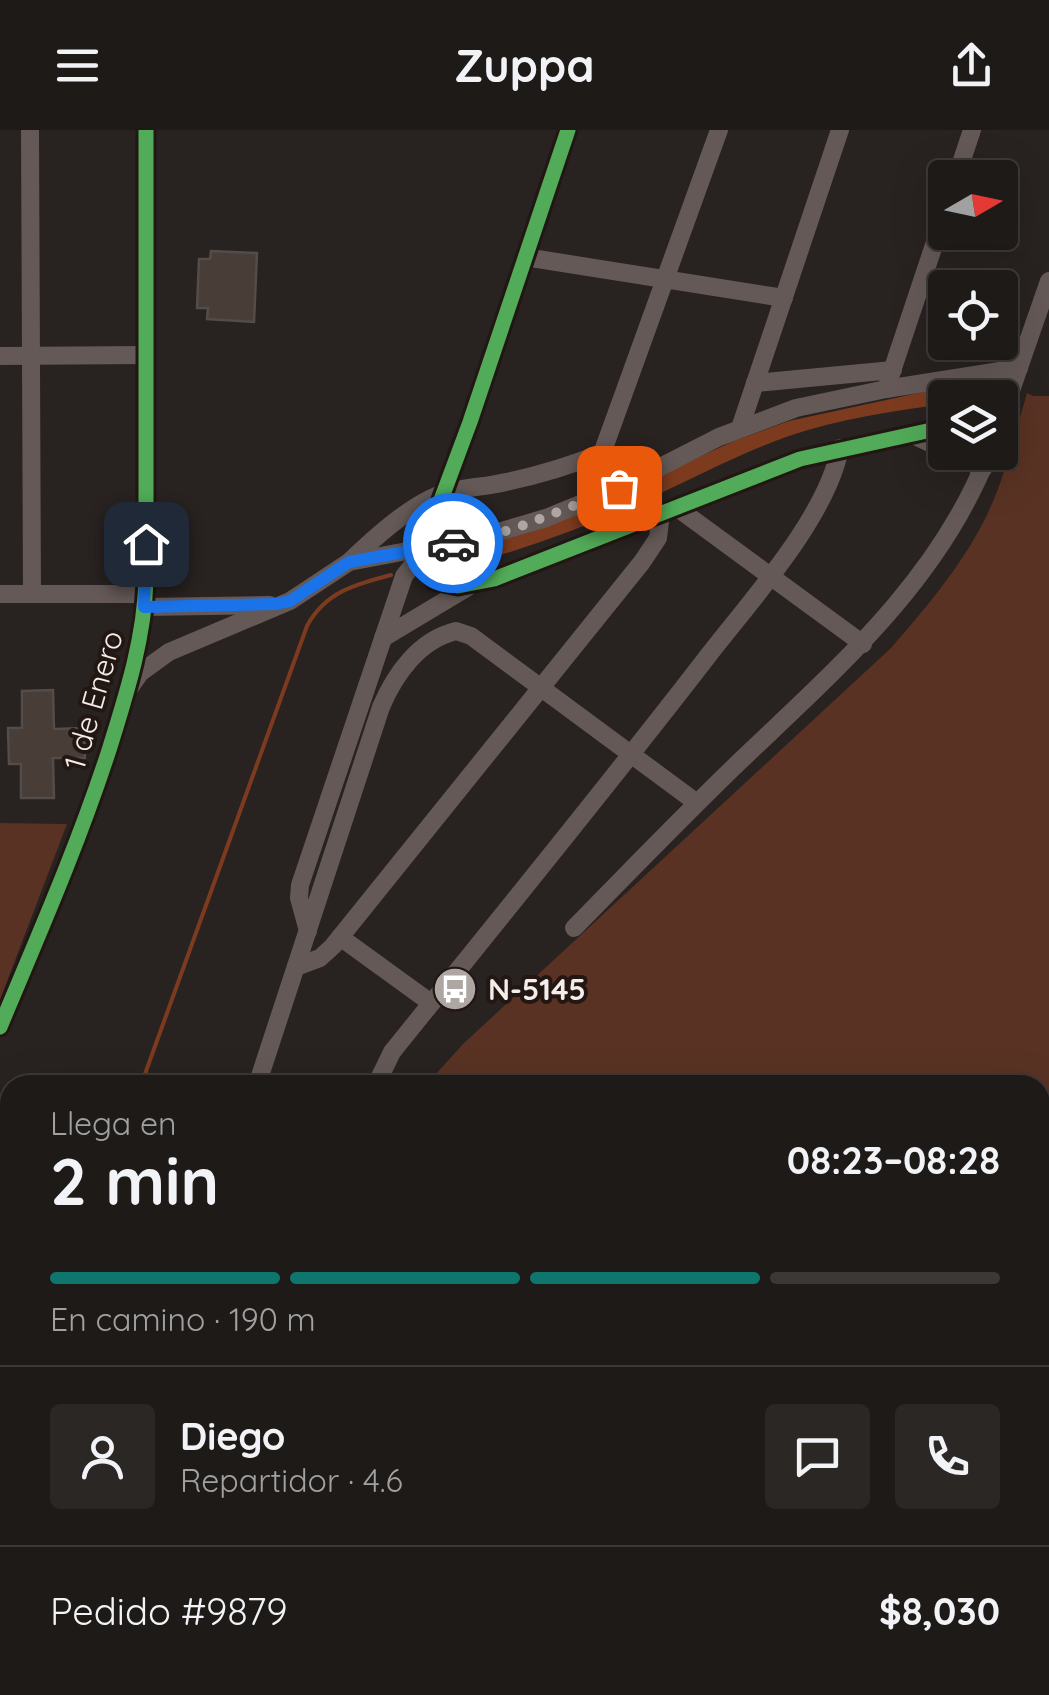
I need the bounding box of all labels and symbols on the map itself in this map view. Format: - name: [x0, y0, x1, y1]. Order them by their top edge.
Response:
- north arrow: [928, 160, 1018, 250]
- pin: [577, 446, 662, 531]
- courier: [403, 493, 503, 593]
- pin: [104, 502, 189, 587]
- street label: 1 de Enero: [55, 626, 131, 774]
- bus stop icon: N-5145: [432, 966, 478, 1012]
- place label: N-5145: [488, 970, 586, 1008]

